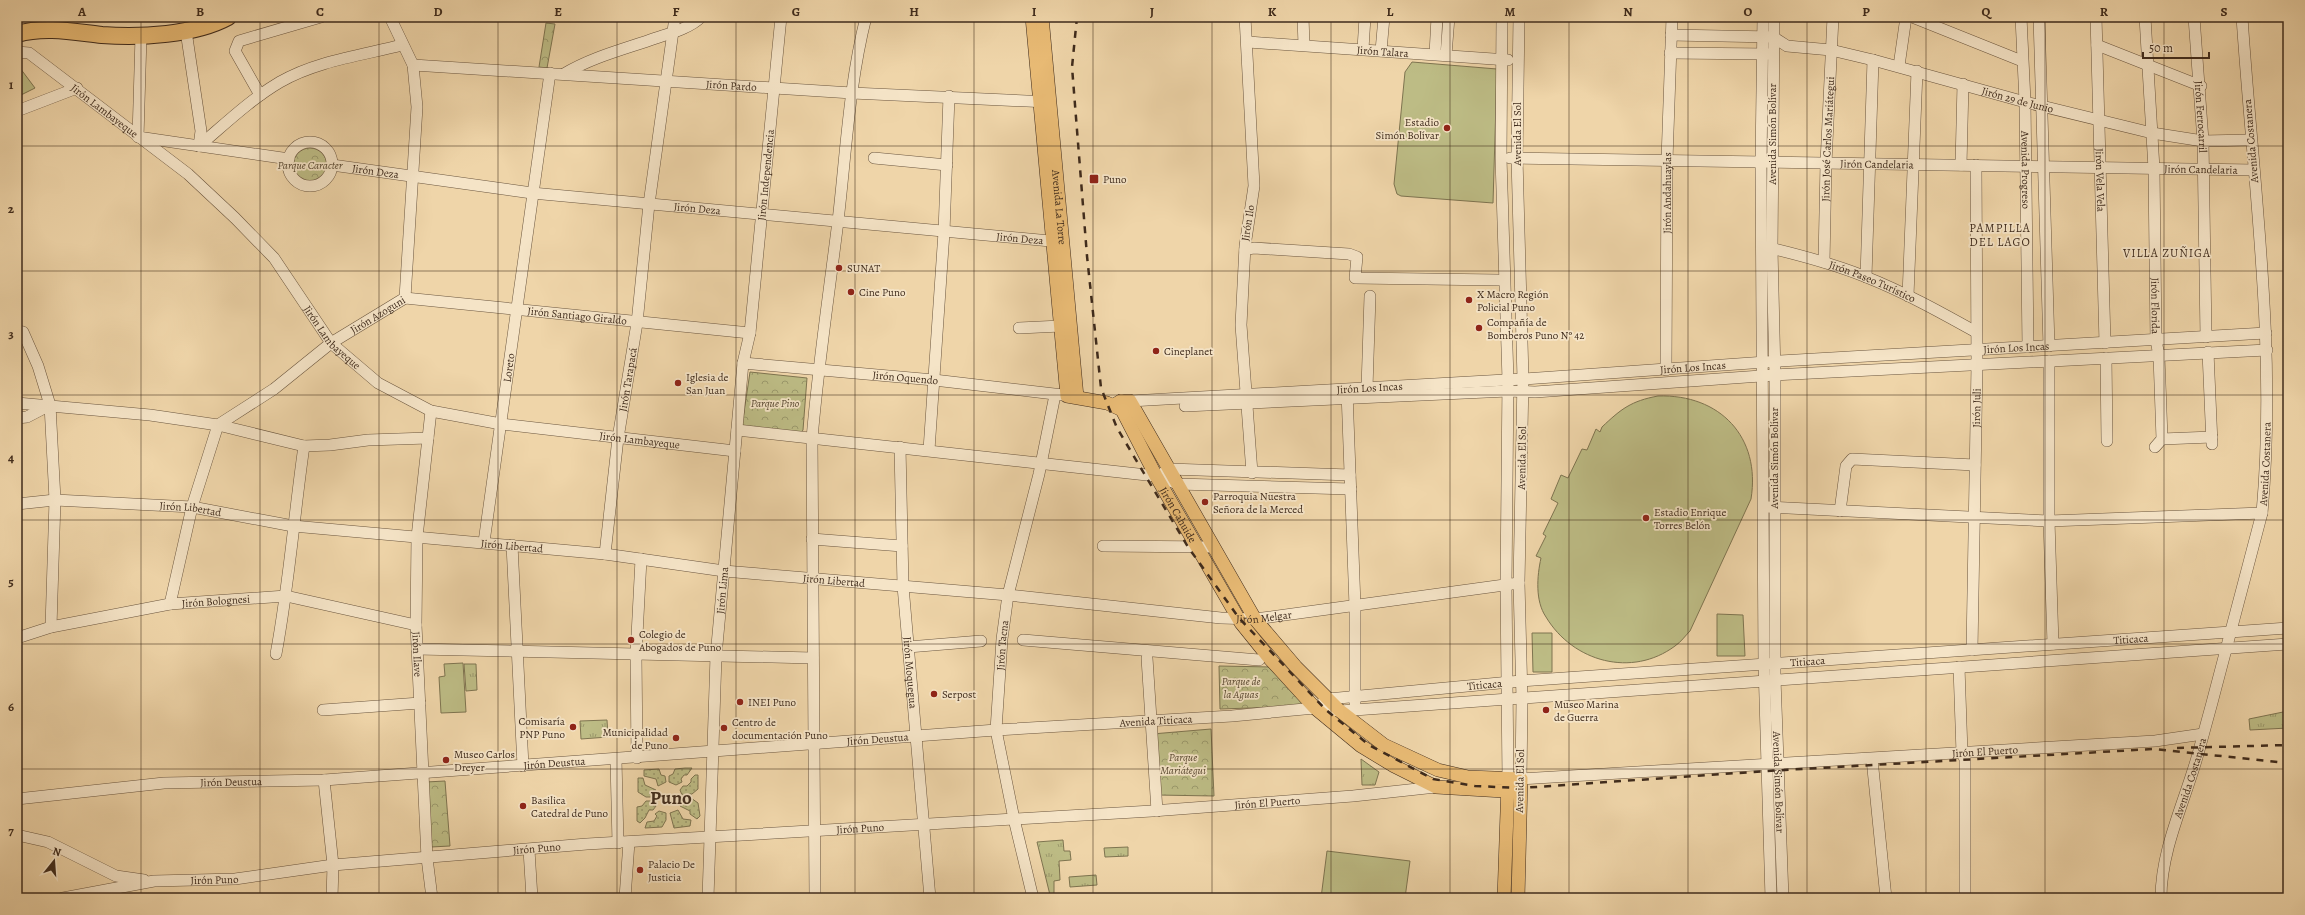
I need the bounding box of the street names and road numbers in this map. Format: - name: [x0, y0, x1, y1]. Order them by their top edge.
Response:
- street label: Jirón Talara: [1356, 42, 1410, 61]
- street label: Jirón Pardo: [706, 76, 758, 94]
- street label: Jirón José Carlos Mariátegui: [1818, 76, 1838, 202]
- street label: Jirón Lambayeque: [68, 80, 141, 141]
- street label: Jirón Ferrocarril: [2191, 80, 2211, 153]
- street label: Avenida Simón Bolívar: [1765, 83, 1780, 186]
- street label: Jirón 29 de Junio: [1980, 83, 2056, 116]
- street label: Avenida Costanera: [2240, 98, 2262, 184]
- street label: Avenida El Sol: [1510, 102, 1525, 167]
- street label: Jirón Independencia: [754, 128, 778, 221]
- street label: Avenida Progreso: [2018, 130, 2034, 210]
- street label: Jirón Vela Vela: [2092, 148, 2109, 213]
- street label: Jirón Andahuaylas: [1659, 152, 1675, 234]
- street label: Jirón Candelaria: [1840, 156, 1915, 172]
- street label: Jirón Deza: [351, 160, 401, 182]
- street label: Jirón Candelaria: [2164, 161, 2239, 177]
- street label: Avenida La Torre: [1049, 168, 1070, 245]
- street label: Jirón Deza: [673, 199, 722, 218]
- street label: Jirón Ilo: [1238, 203, 1258, 242]
- street label: Jirón Deza: [996, 229, 1045, 248]
- street label: Jirón Paseo Turístico: [1827, 257, 1919, 306]
- street label: Jirón Florida: [2148, 277, 2163, 335]
- street label: Jirón Azoguni: [347, 292, 408, 337]
- street label: Jirón Lambayeque: [300, 302, 364, 373]
- street label: Jirón Santiago Giraldo: [527, 303, 628, 328]
- street label: Jirón Los Incas: [1983, 338, 2050, 357]
- street label: Jirón Tarapacá: [615, 345, 640, 413]
- street label: Loreto: [499, 352, 518, 383]
- street label: Jirón Los Incas: [1660, 357, 1726, 377]
- street label: Jirón Oquendo: [872, 367, 940, 388]
- street label: Jirón Los Incas: [1336, 378, 1403, 397]
- street label: Jirón Juli: [1968, 388, 1984, 428]
- street label: Avenida Simón Bolívar: [1767, 407, 1782, 510]
- street label: Avenida Costanera: [2255, 421, 2274, 507]
- street label: Avenida El Sol: [1514, 426, 1530, 491]
- street label: Jirón Lambayeque: [599, 428, 681, 452]
- street label: Jirón Cahuide: [1156, 484, 1200, 545]
- street label: Jirón Libertad: [159, 498, 223, 520]
- street label: Jirón Libertad: [480, 535, 544, 556]
- street label: Jirón Lima: [712, 565, 732, 615]
- street label: Jirón Libertad: [802, 570, 866, 590]
- street label: Jirón Bolognesi: [181, 591, 251, 611]
- street label: Jirón Melgar: [1236, 607, 1293, 627]
- street label: Jirón Tacna: [992, 618, 1012, 671]
- street label: Titicaca: [2113, 630, 2150, 648]
- street label: Jirón Ilave: [409, 631, 426, 677]
- street label: Jirón Moquegua: [900, 636, 921, 710]
- street label: Titicaca: [1790, 652, 1826, 670]
- street label: Titicaca: [1466, 675, 1503, 693]
- street label: Avenida Titicaca: [1118, 711, 1194, 730]
- street label: Jirón Deustua: [846, 729, 910, 749]
- street label: Avenida Simón Bolívar: [1769, 730, 1788, 833]
- street label: Avenida Costanera: [2170, 735, 2210, 821]
- street label: Jirón El Puerto: [1952, 742, 2019, 761]
- street label: Avenida El Sol: [1512, 749, 1528, 814]
- street label: Jirón Deustua: [523, 753, 587, 773]
- street label: Jirón Deustua: [200, 774, 263, 790]
- street label: Jirón El Puerto: [1234, 792, 1301, 812]
- street label: Jirón Puno: [836, 819, 885, 837]
- street label: Jirón Puno: [512, 839, 562, 858]
- street label: Jirón Puno: [190, 871, 240, 888]

